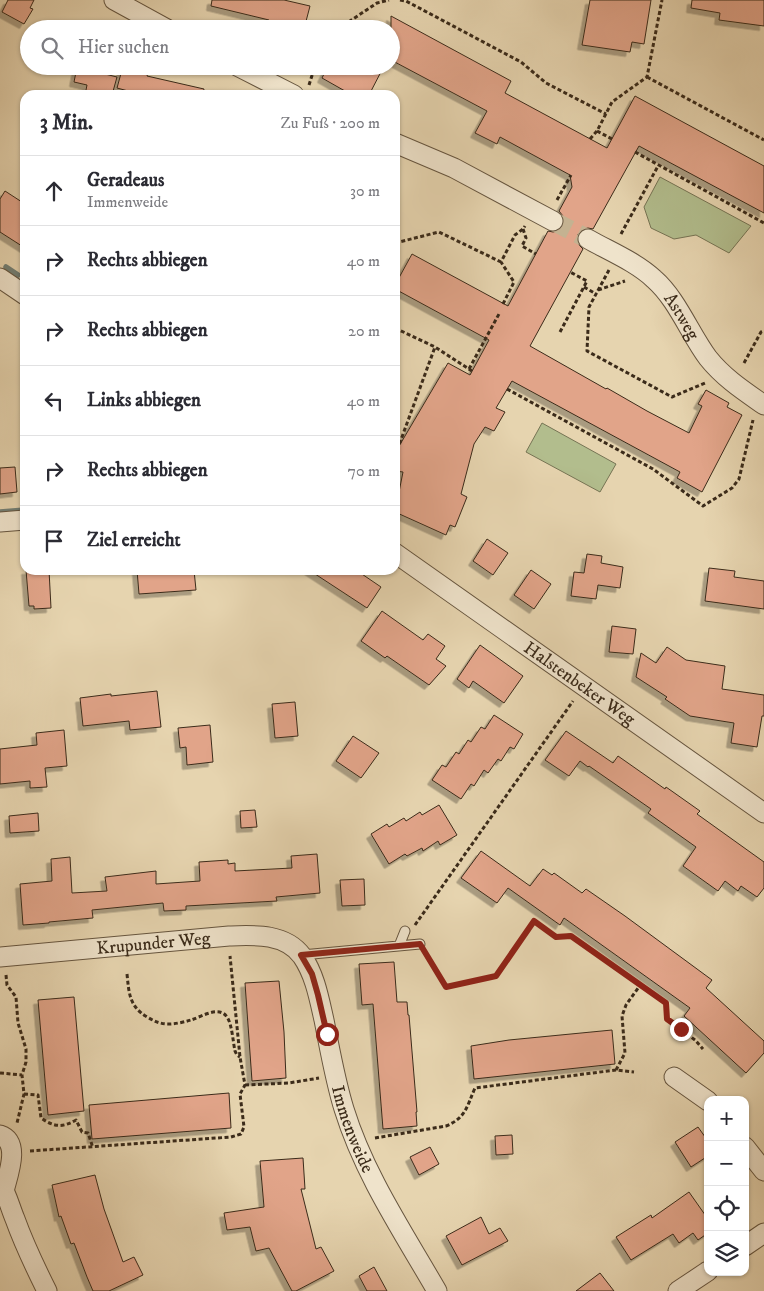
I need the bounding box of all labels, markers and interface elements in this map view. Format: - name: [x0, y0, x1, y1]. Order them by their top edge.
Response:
- search box: [20, 20, 400, 75]
- icon: search: [38, 34, 66, 62]
- text: Hier suchen: [78, 36, 169, 59]
- text: 3 Min.: [40, 110, 93, 136]
- text: Zu Fuß · 200 m: [281, 113, 380, 133]
- text: Geradeaus: [87, 169, 164, 192]
- icon: ahead: [40, 177, 68, 205]
- text: 30 m: [350, 181, 380, 201]
- text: Immenweide: [87, 192, 168, 212]
- icon: right: [40, 247, 68, 275]
- text: Rechts abbiegen: [87, 249, 208, 272]
- text: 40 m: [347, 251, 380, 271]
- street label: Astweg: [658, 289, 704, 344]
- icon: right: [40, 317, 68, 345]
- text: Rechts abbiegen: [87, 319, 208, 342]
- text: 20 m: [348, 321, 380, 341]
- icon: left: [40, 387, 68, 415]
- text: Links abbiegen: [87, 389, 201, 412]
- text: 40 m: [347, 391, 380, 411]
- icon: right: [40, 457, 68, 485]
- text: Rechts abbiegen: [87, 459, 208, 482]
- text: 70 m: [348, 461, 380, 481]
- icon: arrive: [40, 527, 68, 555]
- text: Ziel erreicht: [87, 529, 181, 552]
- street label: Halstenbeker Weg: [519, 637, 639, 731]
- street label: Krupunder Weg: [96, 928, 211, 960]
- route end: [670, 1018, 693, 1041]
- route start: [316, 1023, 339, 1046]
- street label: Immenweide: [326, 1083, 378, 1177]
- map controls: [704, 1096, 749, 1276]
- button: +: [704, 1096, 749, 1141]
- button: −: [704, 1141, 749, 1186]
- button: locate: [704, 1186, 749, 1231]
- button: layers: [704, 1231, 749, 1276]

